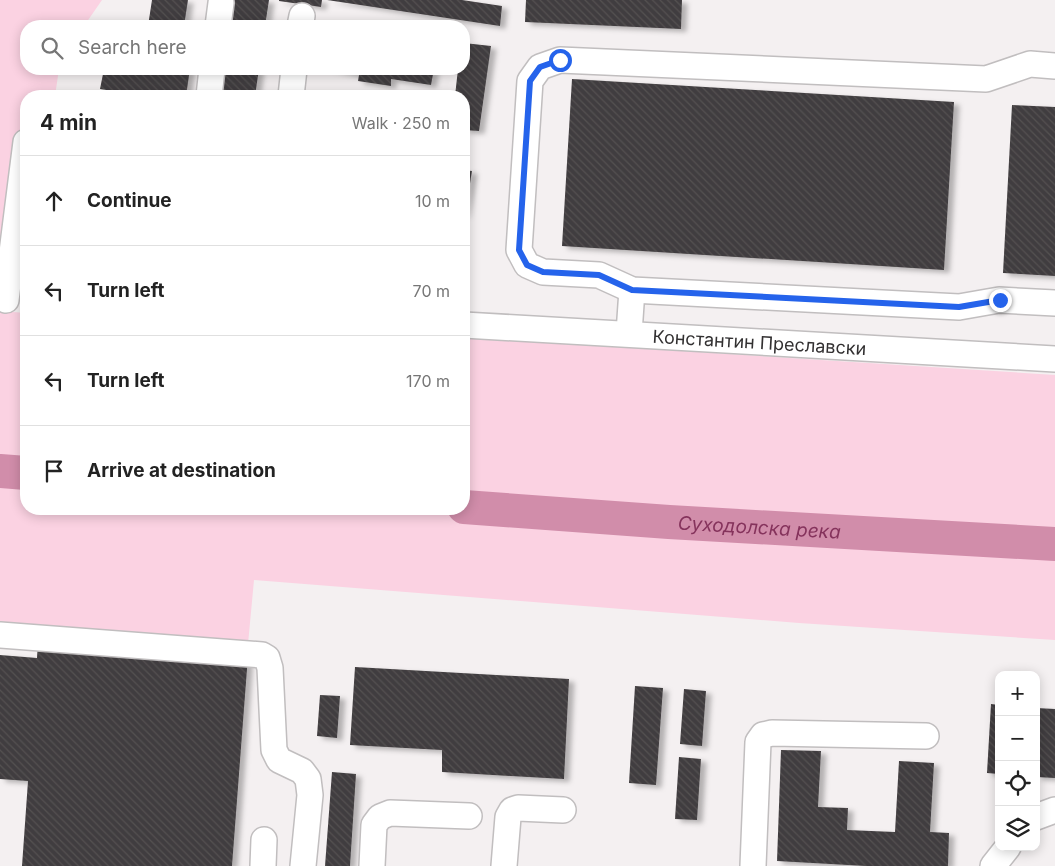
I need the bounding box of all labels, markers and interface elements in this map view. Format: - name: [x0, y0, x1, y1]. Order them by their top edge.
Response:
- search box: [20, 20, 470, 75]
- icon: search: [38, 34, 66, 62]
- text: Search here: [78, 36, 187, 59]
- route start: [549, 49, 572, 72]
- text: 4 min: [40, 110, 97, 135]
- text: Walk · 250 m: [352, 113, 450, 133]
- icon: ahead: [40, 187, 68, 215]
- text: Continue: [87, 189, 172, 212]
- text: 10 m: [415, 191, 450, 211]
- icon: left: [40, 277, 68, 305]
- text: Turn left: [87, 279, 165, 302]
- text: 70 m: [413, 281, 450, 301]
- route end: [989, 289, 1012, 312]
- street label: Константин Преславски: [652, 325, 867, 359]
- icon: left: [40, 367, 68, 395]
- text: Turn left: [87, 369, 165, 392]
- text: 170 m: [406, 371, 450, 391]
- icon: arrive: [40, 457, 68, 485]
- text: Arrive at destination: [87, 459, 276, 482]
- water label: Суходолска река: [677, 511, 842, 543]
- map controls: [995, 671, 1040, 851]
- button: +: [995, 671, 1040, 716]
- button: −: [995, 716, 1040, 761]
- button: locate: [995, 761, 1040, 806]
- button: layers: [995, 806, 1040, 851]

